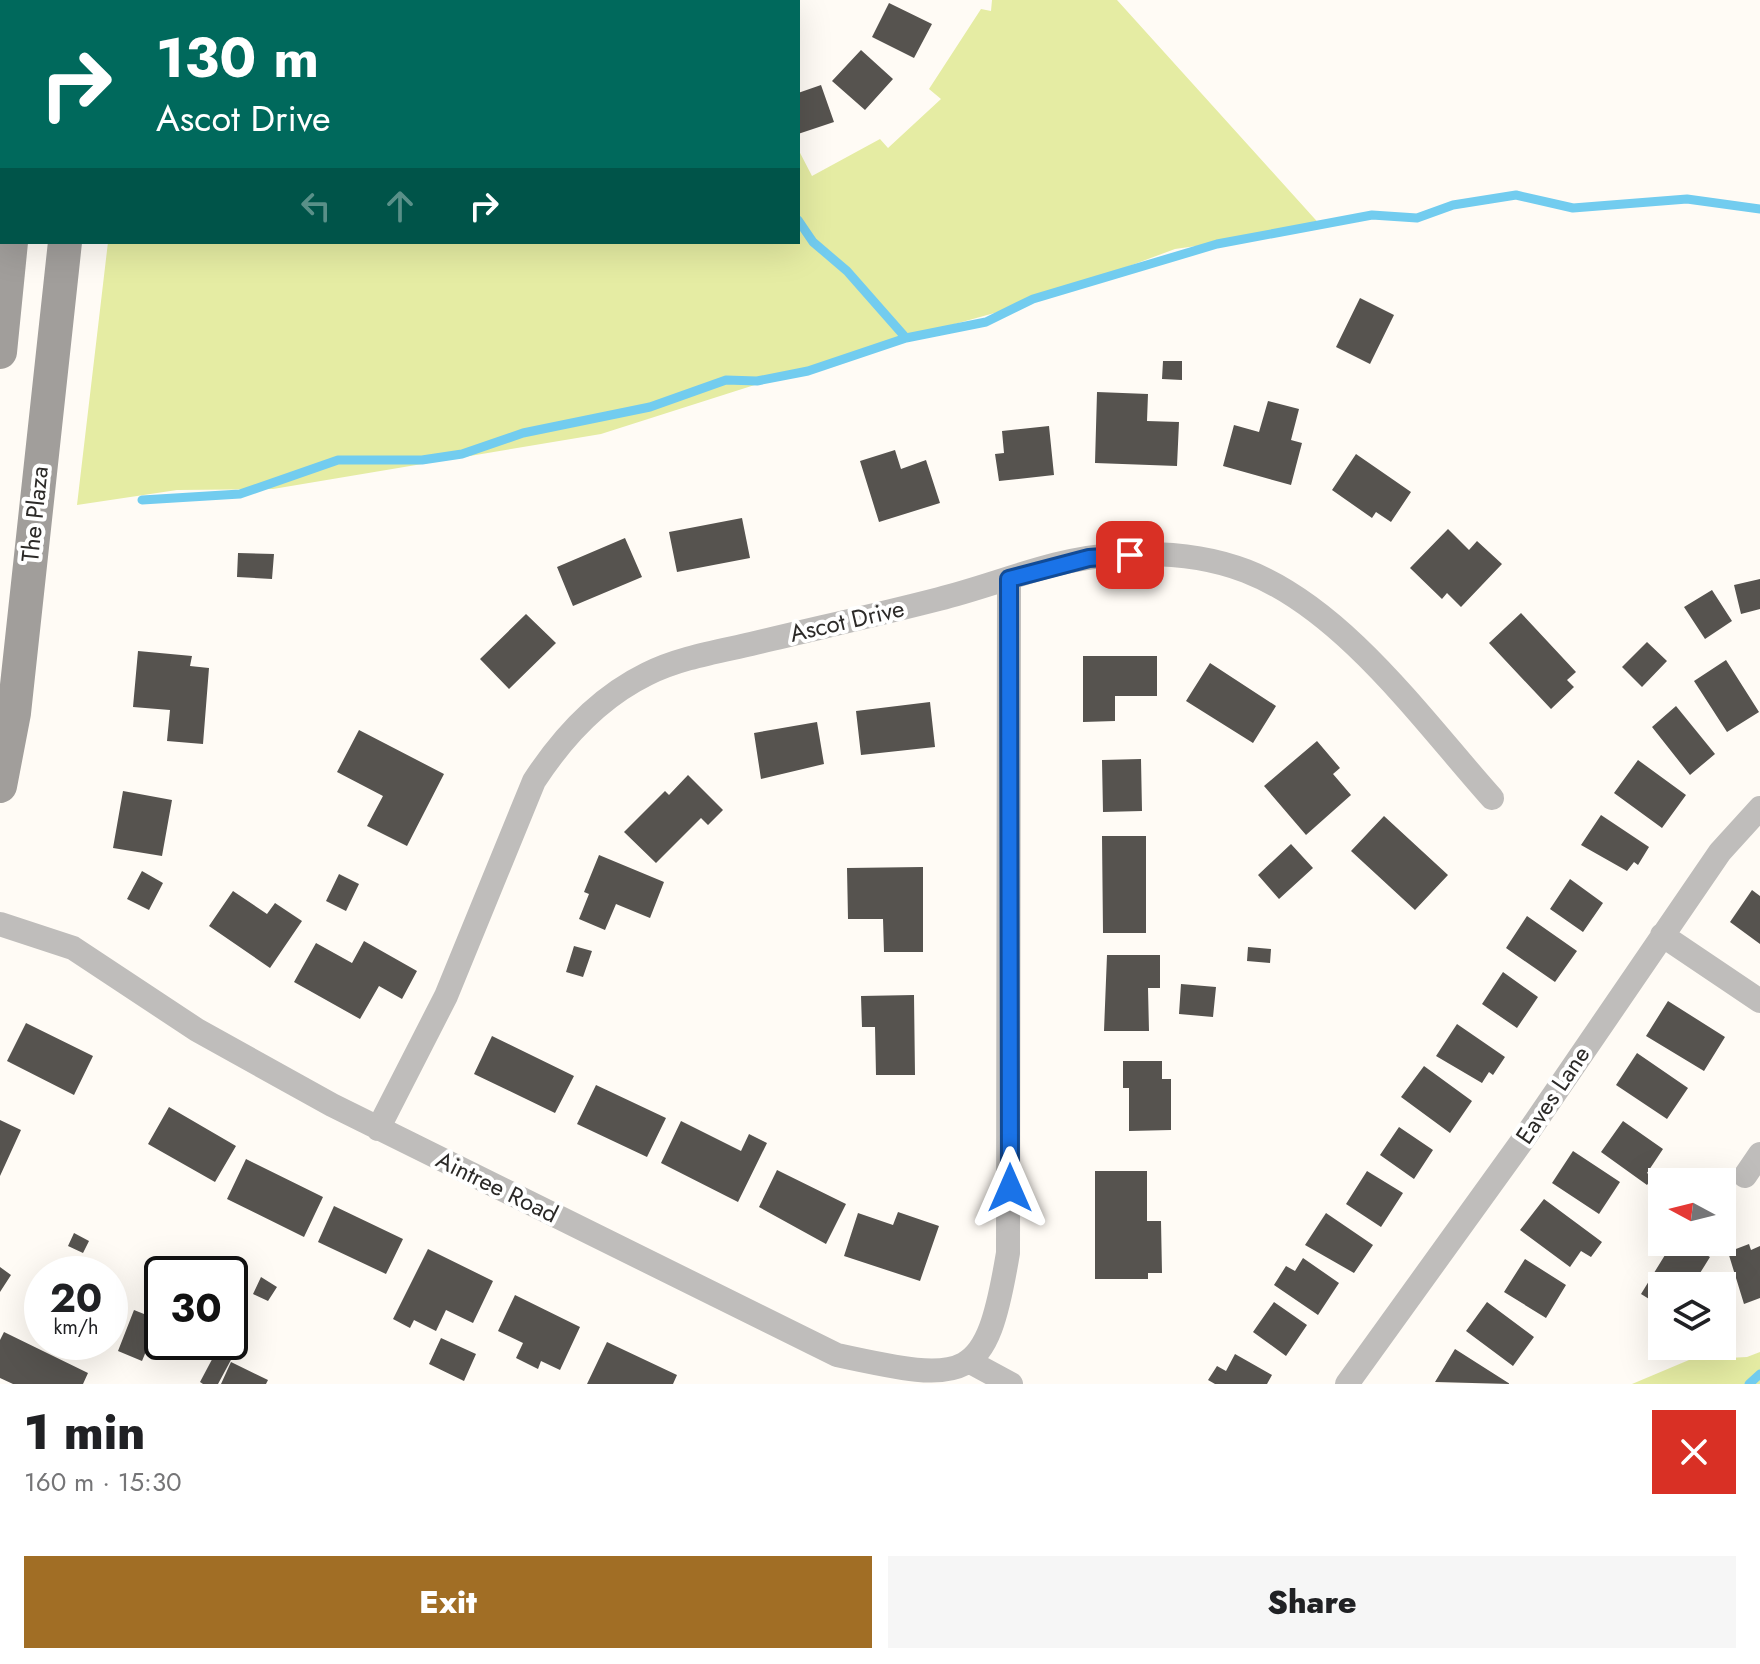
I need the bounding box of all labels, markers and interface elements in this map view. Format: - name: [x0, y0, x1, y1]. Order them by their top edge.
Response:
- text: 130 m: [156, 17, 319, 98]
- icon: right: [24, 32, 128, 136]
- text: Ascot Drive: [156, 92, 331, 144]
- icon: left: [294, 184, 338, 228]
- icon: ahead: [378, 184, 422, 228]
- icon: right: [462, 184, 506, 228]
- street label: The Plaza: [12, 464, 57, 564]
- pin: [1096, 521, 1164, 589]
- icon: arrive: [1108, 533, 1152, 577]
- street label: Ascot Drive: [786, 590, 908, 651]
- street label: Eaves Lane: [1507, 1039, 1598, 1151]
- street label: Aintree Road: [430, 1142, 564, 1231]
- position arrow: [968, 1146, 1052, 1230]
- north arrow: [1648, 1168, 1736, 1256]
- map controls: [1648, 1168, 1736, 1360]
- speed limit sign: 30: [144, 1256, 248, 1360]
- text: 20: [50, 1269, 102, 1327]
- button: layers: [1648, 1272, 1736, 1360]
- text: km/h: [53, 1313, 99, 1342]
- text: 1 min: [24, 1398, 145, 1467]
- button: close: [1652, 1410, 1736, 1494]
- text: 160 m · 15:30: [24, 1463, 182, 1501]
- button: Exit: [24, 1556, 872, 1648]
- button: Share: [888, 1556, 1736, 1648]

